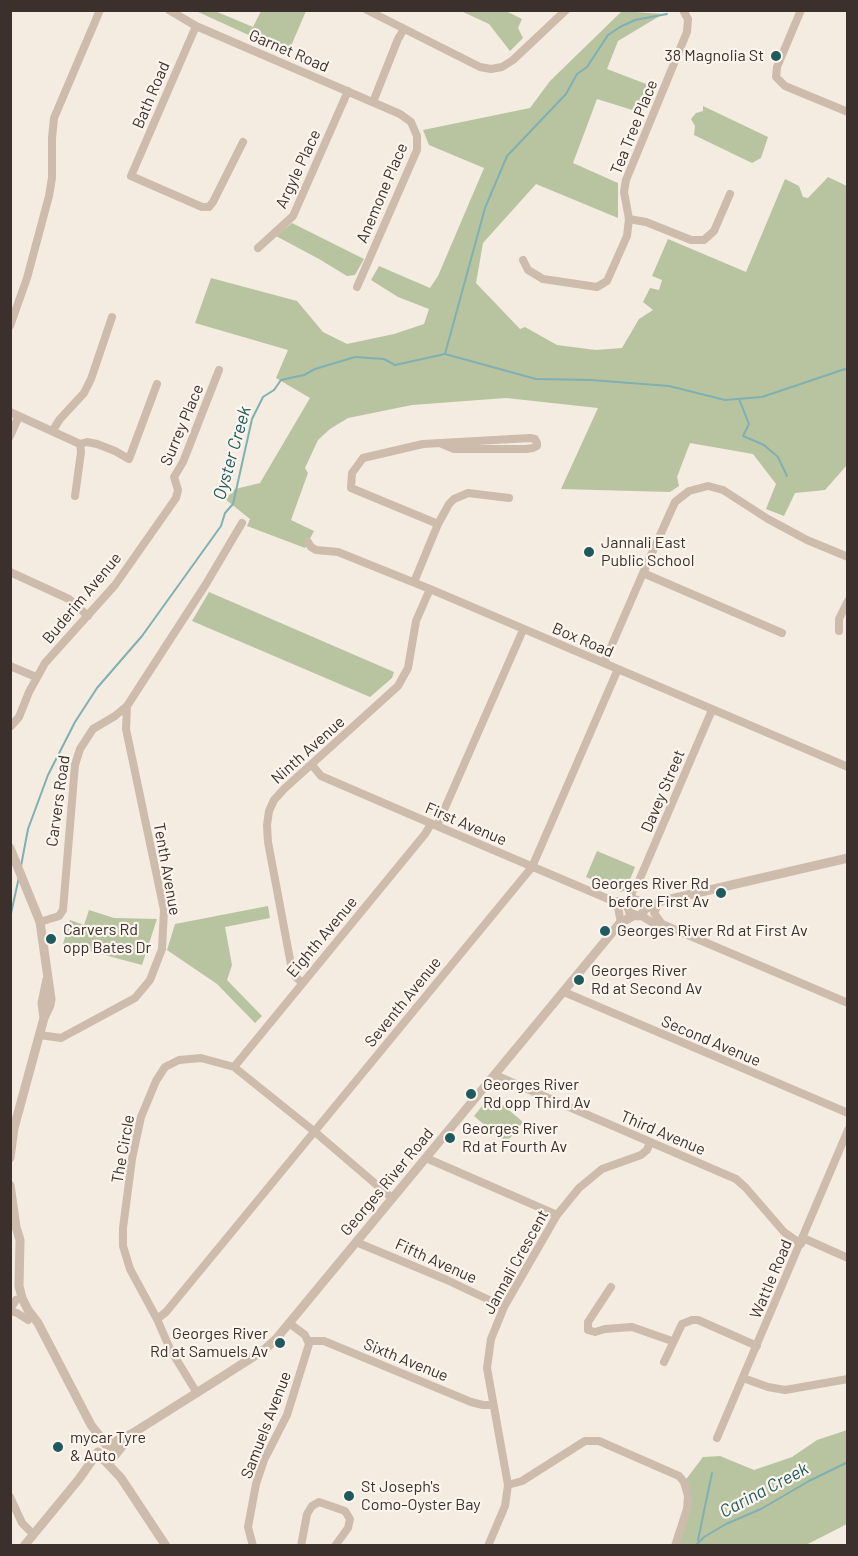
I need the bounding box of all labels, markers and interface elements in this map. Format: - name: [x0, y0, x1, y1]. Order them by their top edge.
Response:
- street label: Garnet Road: [246, 26, 332, 76]
- place label: 38 Magnolia St: [665, 46, 764, 66]
- marker: 38 Magnolia St: [769, 49, 783, 63]
- street label: Bath Road: [128, 59, 174, 131]
- street label: Tea Tree Place: [606, 77, 662, 177]
- street label: Argyle Place: [271, 127, 325, 211]
- street label: Anemone Place: [352, 140, 412, 246]
- street label: Surrey Place: [156, 381, 208, 469]
- water label: Oyster Creek: [208, 404, 256, 502]
- place label: Jannali East Public School: [601, 533, 694, 571]
- marker: Jannali East Public School: [582, 545, 596, 559]
- street label: Buderim Avenue: [38, 549, 126, 647]
- street label: Box Road: [549, 619, 617, 661]
- street label: Ninth Avenue: [267, 712, 349, 788]
- street label: Davey Street: [637, 747, 689, 835]
- street label: Carvers Road: [42, 754, 74, 848]
- street label: First Avenue: [422, 798, 510, 850]
- street label: Tenth Avenue: [149, 821, 185, 917]
- place label: Georges River Rd before First Av: [591, 874, 709, 912]
- marker: Georges River Rd before First Av: [714, 886, 728, 900]
- street label: Eighth Avenue: [283, 893, 361, 981]
- place label: Carvers Rd opp Bates Dr: [63, 920, 151, 958]
- place label: Georges River Rd at First Av: [617, 921, 808, 941]
- marker: Georges River Rd at First Av: [598, 924, 612, 938]
- marker: Carvers Rd opp Bates Dr: [44, 932, 58, 946]
- street label: Seventh Avenue: [361, 953, 445, 1051]
- place label: Georges River Rd at Second Av: [591, 961, 702, 999]
- marker: Georges River Rd at Second Av: [572, 973, 586, 987]
- street label: Second Avenue: [658, 1011, 764, 1071]
- place label: Georges River Rd opp Third Av: [483, 1075, 591, 1113]
- marker: Georges River Rd opp Third Av: [464, 1087, 478, 1101]
- street label: Third Avenue: [618, 1107, 708, 1159]
- street label: The Circle: [108, 1113, 138, 1185]
- place label: Georges River Rd at Fourth Av: [462, 1119, 567, 1157]
- street label: Georges River Road: [336, 1124, 438, 1240]
- marker: Georges River Rd at Fourth Av: [443, 1131, 457, 1145]
- street label: Jannali Crescent: [479, 1206, 553, 1318]
- street label: Fifth Avenue: [392, 1234, 480, 1288]
- street label: Wattle Road: [746, 1237, 796, 1321]
- place label: Georges River Rd at Samuels Av: [150, 1324, 268, 1362]
- street label: Sixth Avenue: [361, 1334, 451, 1386]
- marker: Georges River Rd at Samuels Av: [273, 1336, 287, 1350]
- street label: Samuels Avenue: [237, 1369, 295, 1481]
- place label: mycar Tyre & Auto: [70, 1428, 146, 1466]
- marker: mycar Tyre & Auto: [51, 1440, 65, 1454]
- water label: Carina Creek: [716, 1458, 812, 1522]
- place label: St Joseph's Como-Oyster Bay: [361, 1477, 481, 1515]
- marker: St Joseph's Como-Oyster Bay: [342, 1489, 356, 1503]

